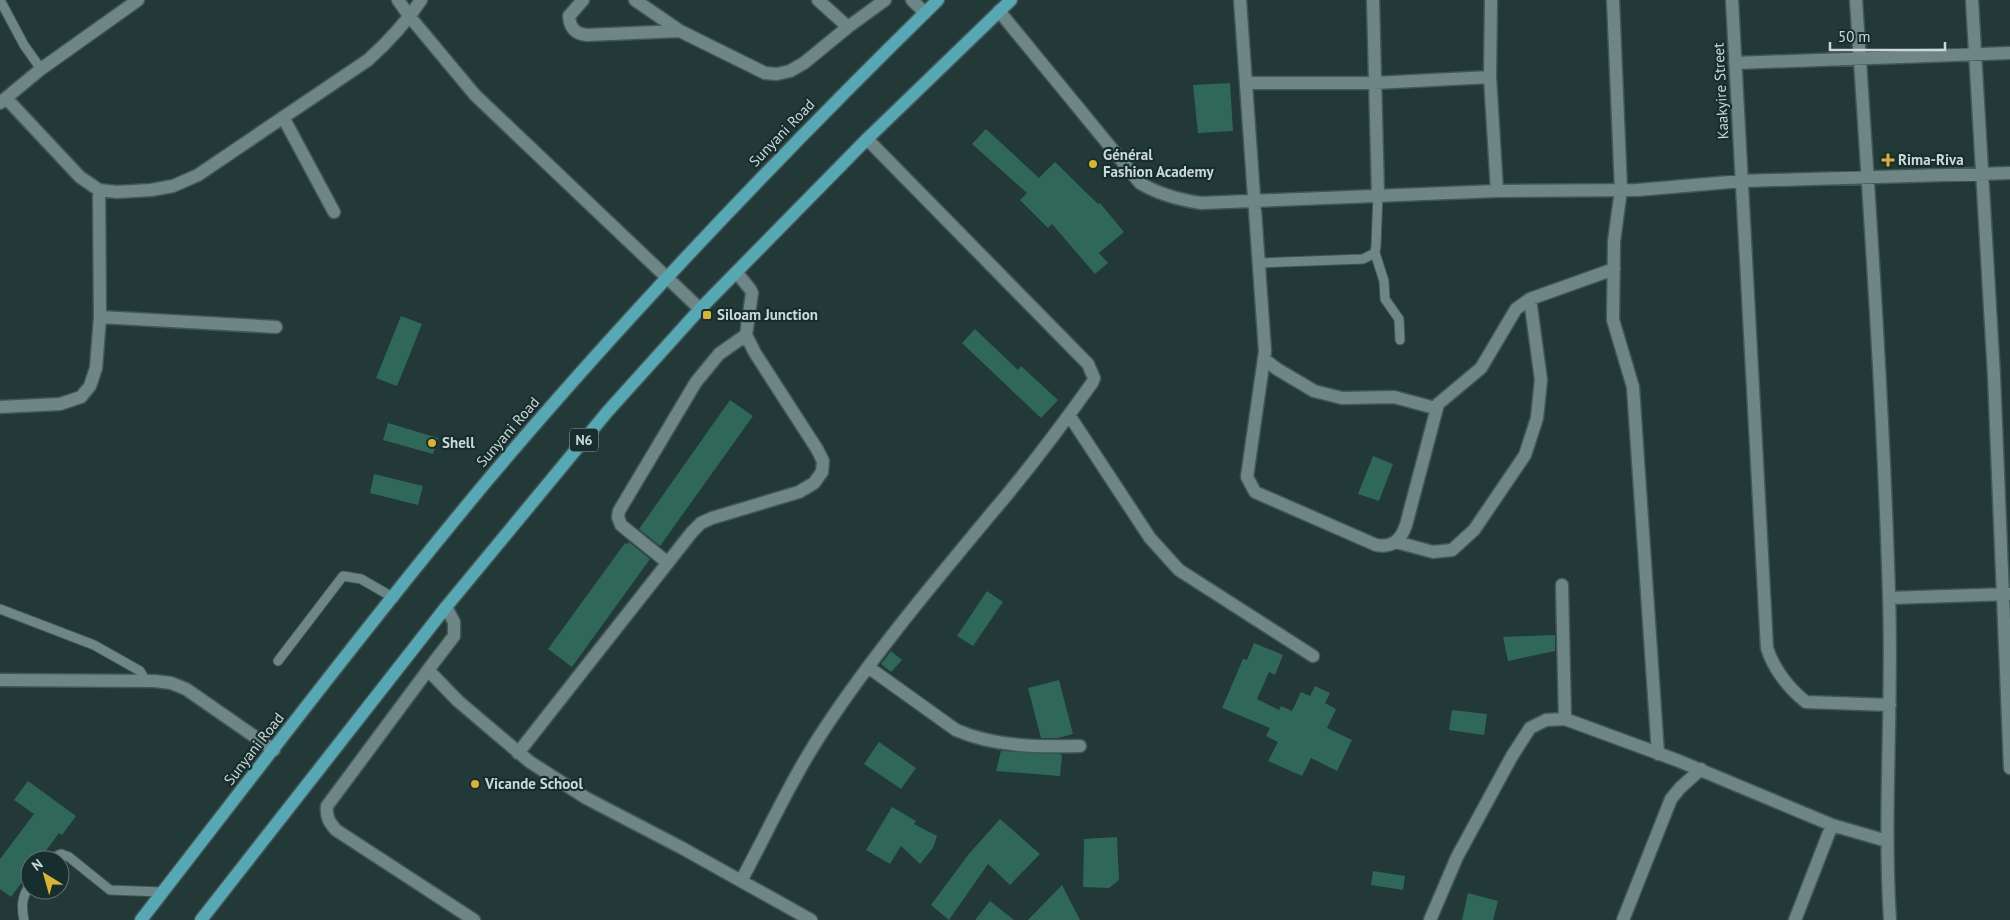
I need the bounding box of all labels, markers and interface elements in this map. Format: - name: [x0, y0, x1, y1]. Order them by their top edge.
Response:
- scale bar: [1830, 20, 1945, 52]
- text: 50 m: [1838, 27, 1871, 46]
- street label: Kaakyire Street: [1708, 42, 1733, 140]
- street label: Sunyani Road: [745, 95, 819, 170]
- place label: Général Fashion Academy: [1103, 145, 1215, 181]
- place label: Rima-Riva: [1898, 150, 1964, 169]
- marker: Rima-Riva: [1882, 154, 1894, 166]
- marker: Général Fashion Academy: [1087, 158, 1099, 170]
- place label: Siloam Junction: [717, 305, 818, 324]
- marker: Siloam Junction: [701, 309, 713, 321]
- street label: Sunyani Road: [472, 393, 543, 471]
- road number: N6: [570, 428, 598, 452]
- place label: Shell: [442, 433, 475, 452]
- marker: Shell: [426, 437, 438, 449]
- street label: Sunyani Road: [219, 709, 288, 789]
- place label: Vicande School: [484, 774, 583, 793]
- marker: Vicande School: [469, 778, 481, 790]
- north arrow: [20, 850, 70, 900]
- text: N: [28, 855, 46, 875]

